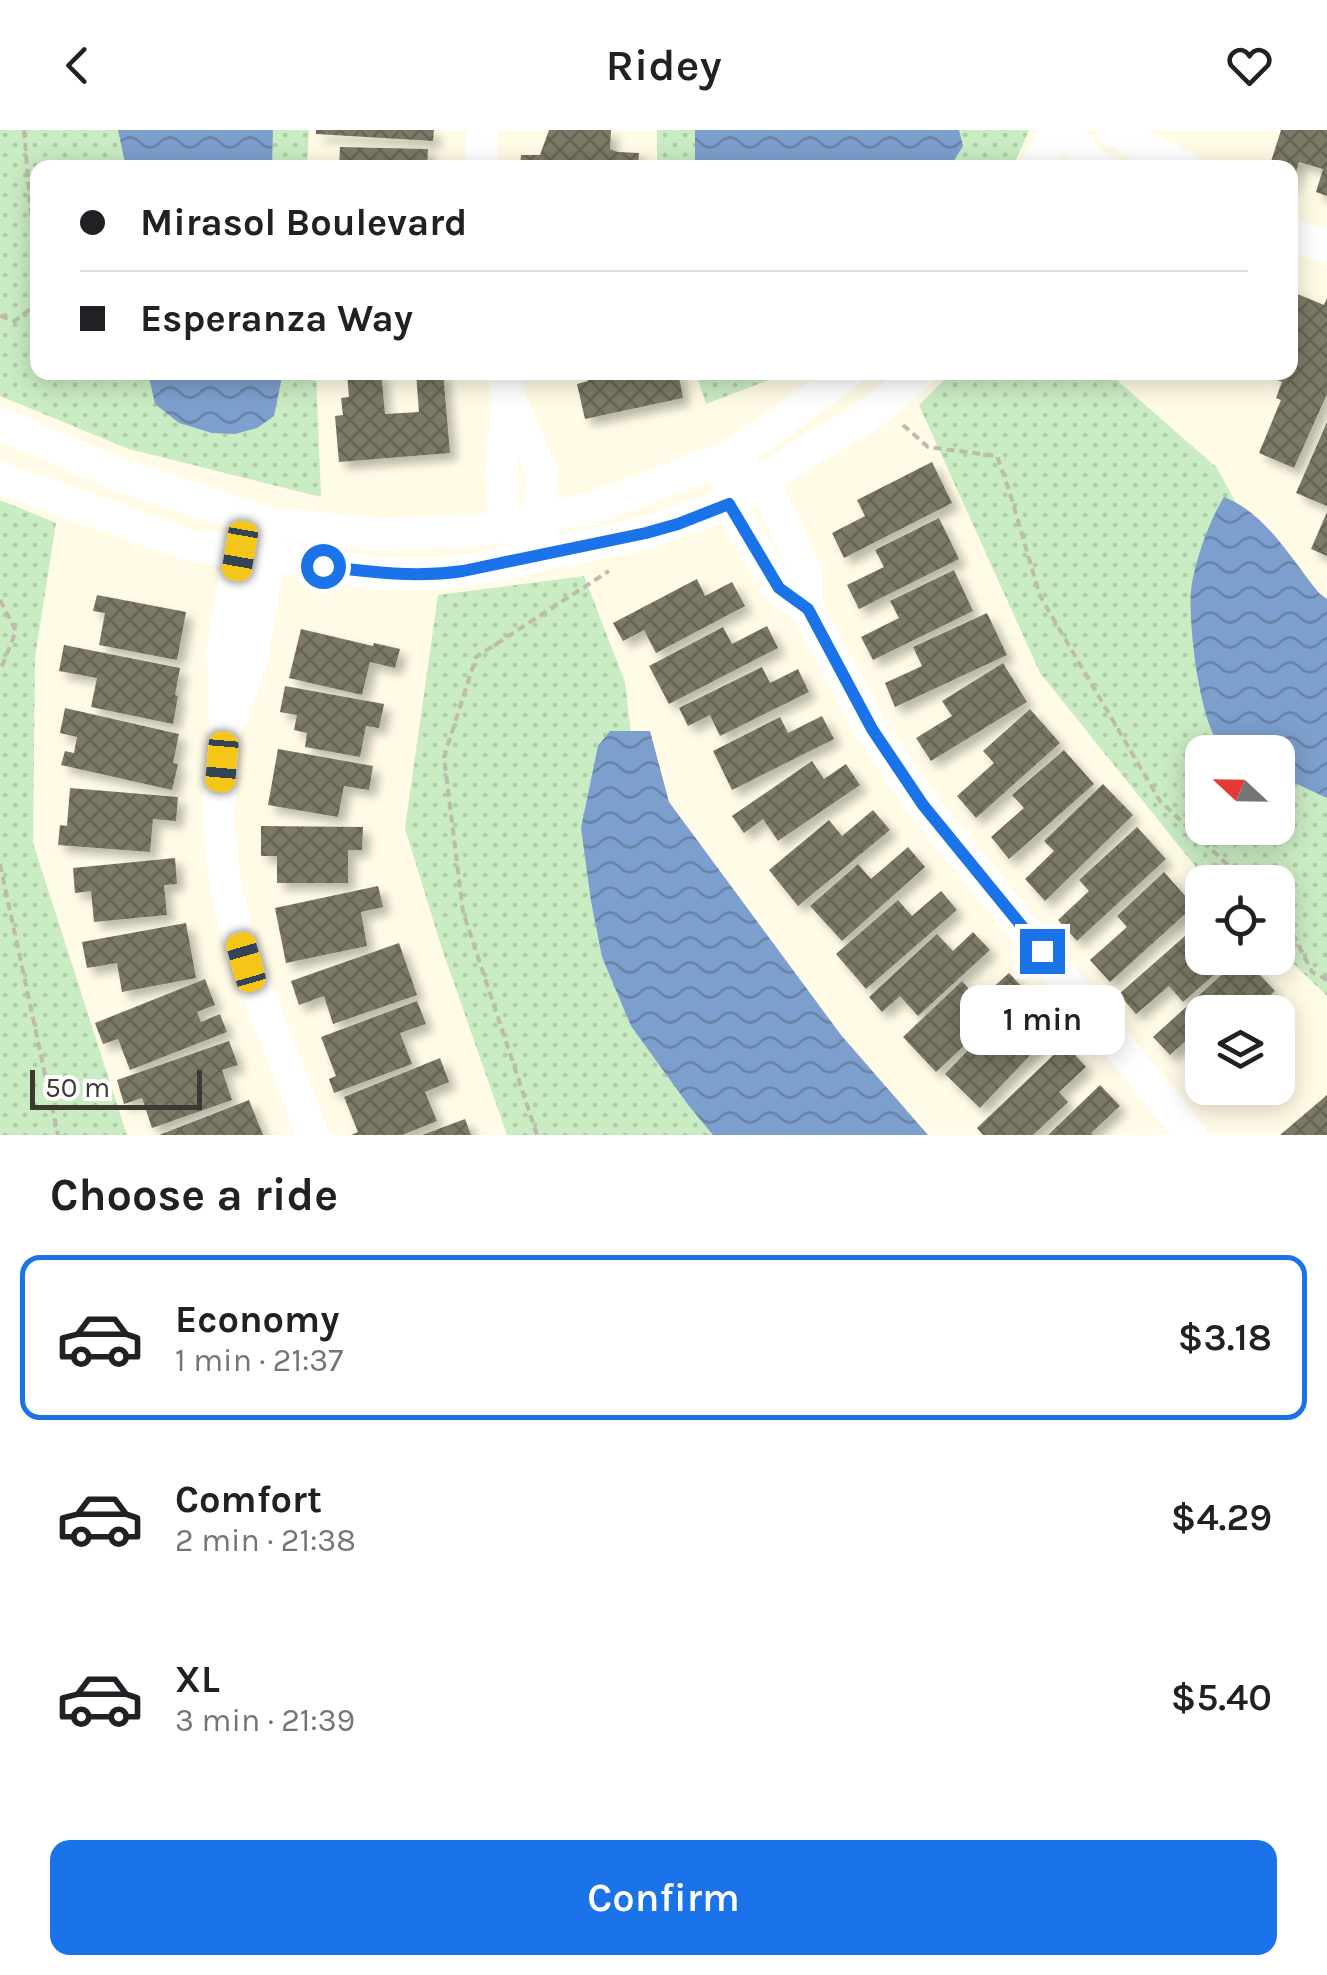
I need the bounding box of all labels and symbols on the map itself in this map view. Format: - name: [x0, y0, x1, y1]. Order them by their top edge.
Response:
- car: [220, 519, 260, 583]
- route start: [301, 544, 346, 589]
- car: [204, 731, 240, 793]
- north arrow: [1185, 735, 1295, 845]
- car: [223, 929, 269, 995]
- route end: [1020, 929, 1065, 974]
- callout: 1 min: [960, 986, 1124, 1056]
- scale bar: [30, 1065, 202, 1110]

